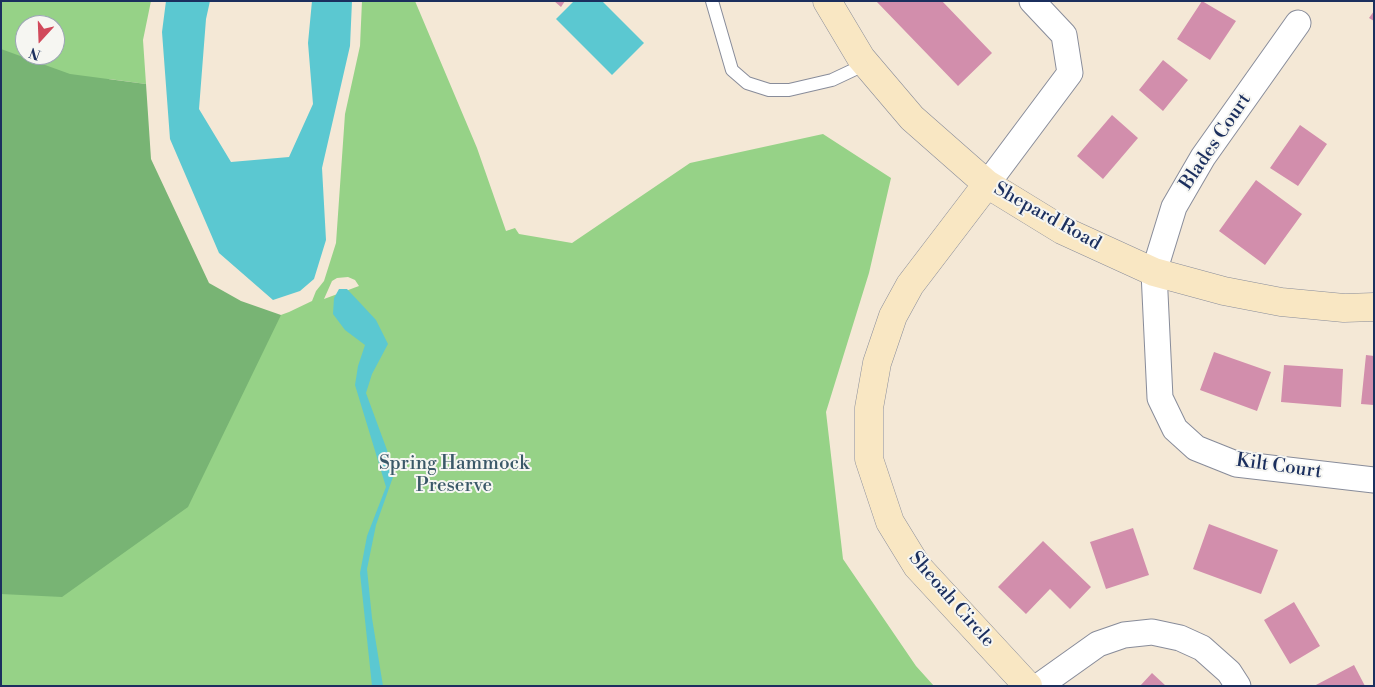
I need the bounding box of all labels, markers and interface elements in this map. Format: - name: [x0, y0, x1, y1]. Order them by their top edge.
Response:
- north arrow: [15, 15, 65, 65]
- text: N: [27, 43, 44, 64]
- street label: Blades Court: [1175, 90, 1257, 194]
- street label: Shepard Road: [989, 178, 1105, 256]
- street label: Kilt Court: [1235, 450, 1323, 484]
- park label: Spring Hammock Preserve: [379, 453, 529, 497]
- street label: Sheoah Circle: [903, 547, 999, 653]

